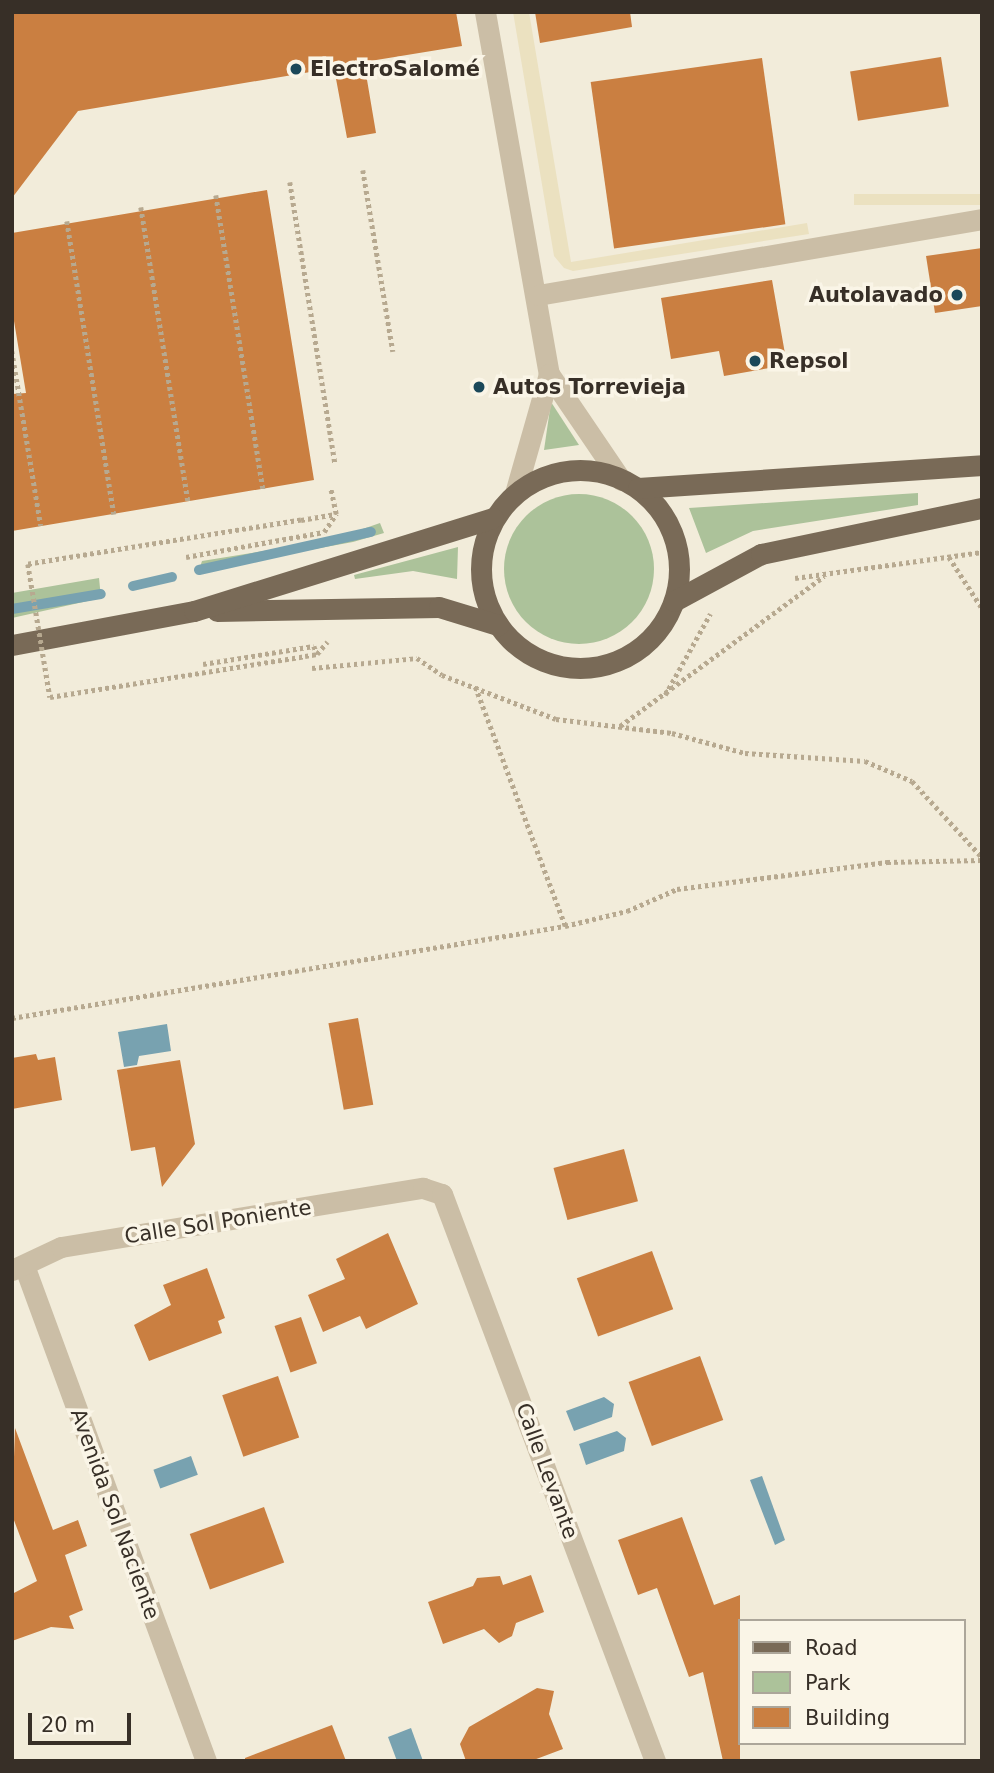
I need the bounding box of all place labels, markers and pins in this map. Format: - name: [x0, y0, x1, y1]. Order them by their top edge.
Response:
- place label: ElectroSalomé: [310, 56, 480, 82]
- marker: ElectroSalomé: [288, 61, 304, 77]
- place label: Autolavado: [809, 282, 943, 308]
- marker: Autolavado: [949, 287, 965, 303]
- place label: Repsol: [769, 348, 849, 374]
- marker: Repsol: [747, 353, 763, 369]
- place label: Autos Torrevieja: [493, 374, 686, 400]
- marker: Autos Torrevieja: [471, 379, 487, 395]

